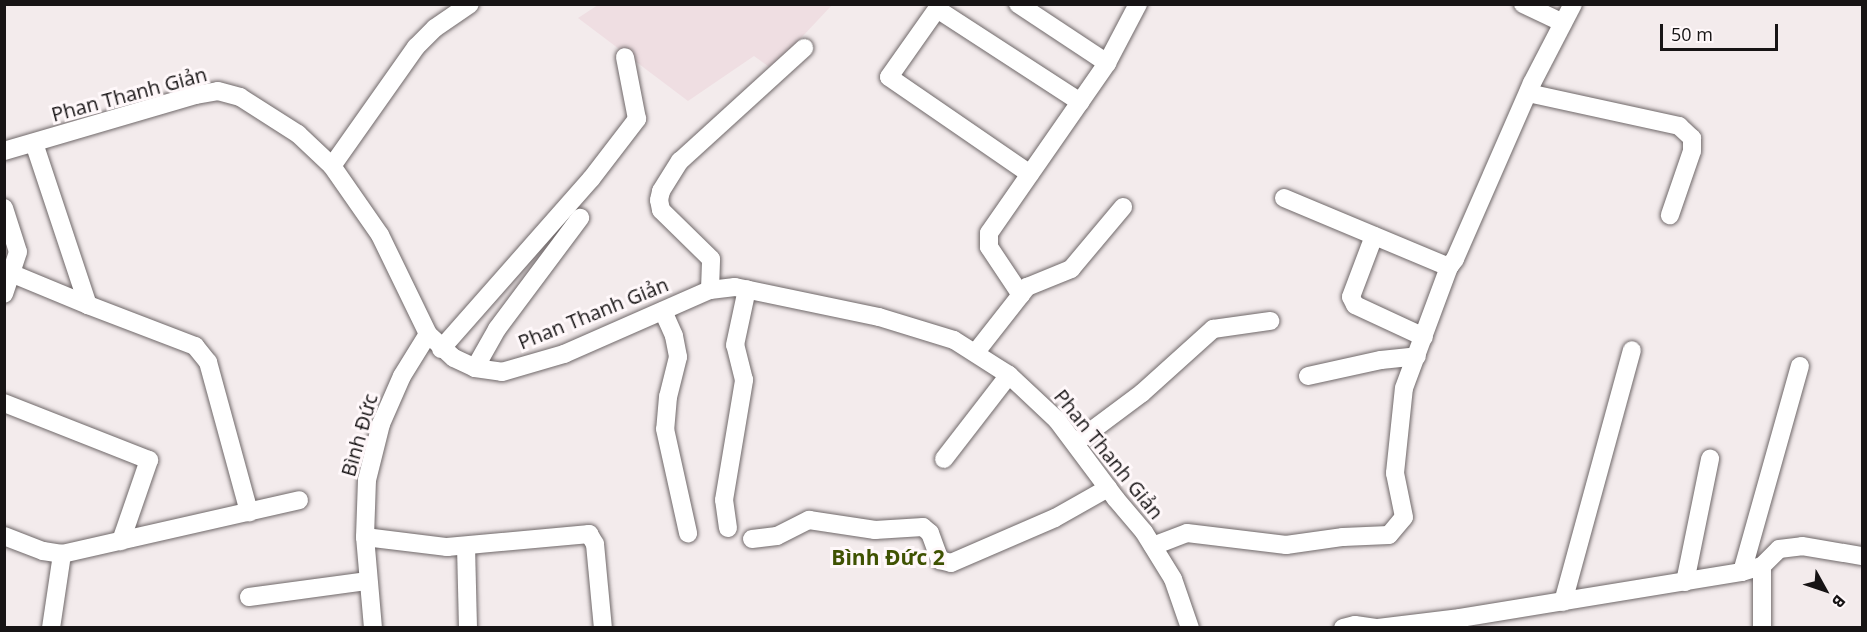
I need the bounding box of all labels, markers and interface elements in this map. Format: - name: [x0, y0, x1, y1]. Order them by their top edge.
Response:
- scale bar: [1663, 12, 1782, 50]
- text: 50 m: [1671, 22, 1713, 46]
- street label: Phan Thanh Giản: [49, 62, 209, 126]
- street label: Phan Thanh Giản: [514, 272, 672, 354]
- street label: Phan Thanh Giản: [1049, 384, 1169, 524]
- street label: Bình Đức: [336, 391, 382, 479]
- district label: Bình Đức 2: [831, 544, 945, 570]
- north arrow: [1795, 560, 1855, 620]
- text: B: [1827, 590, 1851, 613]

